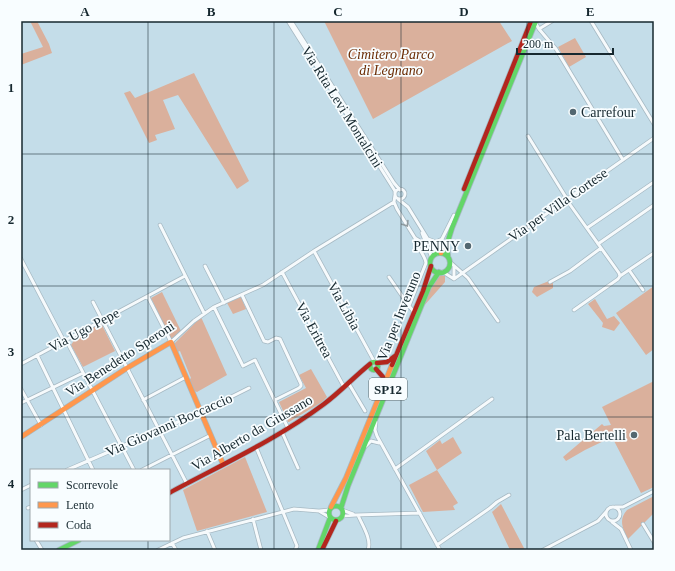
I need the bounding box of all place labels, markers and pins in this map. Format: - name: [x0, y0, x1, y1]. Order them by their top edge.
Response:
- place label: Carrefour: [581, 105, 636, 120]
- marker: Carrefour: [568, 107, 578, 117]
- place label: PENNY: [413, 239, 460, 254]
- marker: PENNY: [463, 241, 473, 251]
- place label: Pala Bertelli: [556, 428, 626, 443]
- marker: Pala Bertelli: [629, 430, 639, 440]

